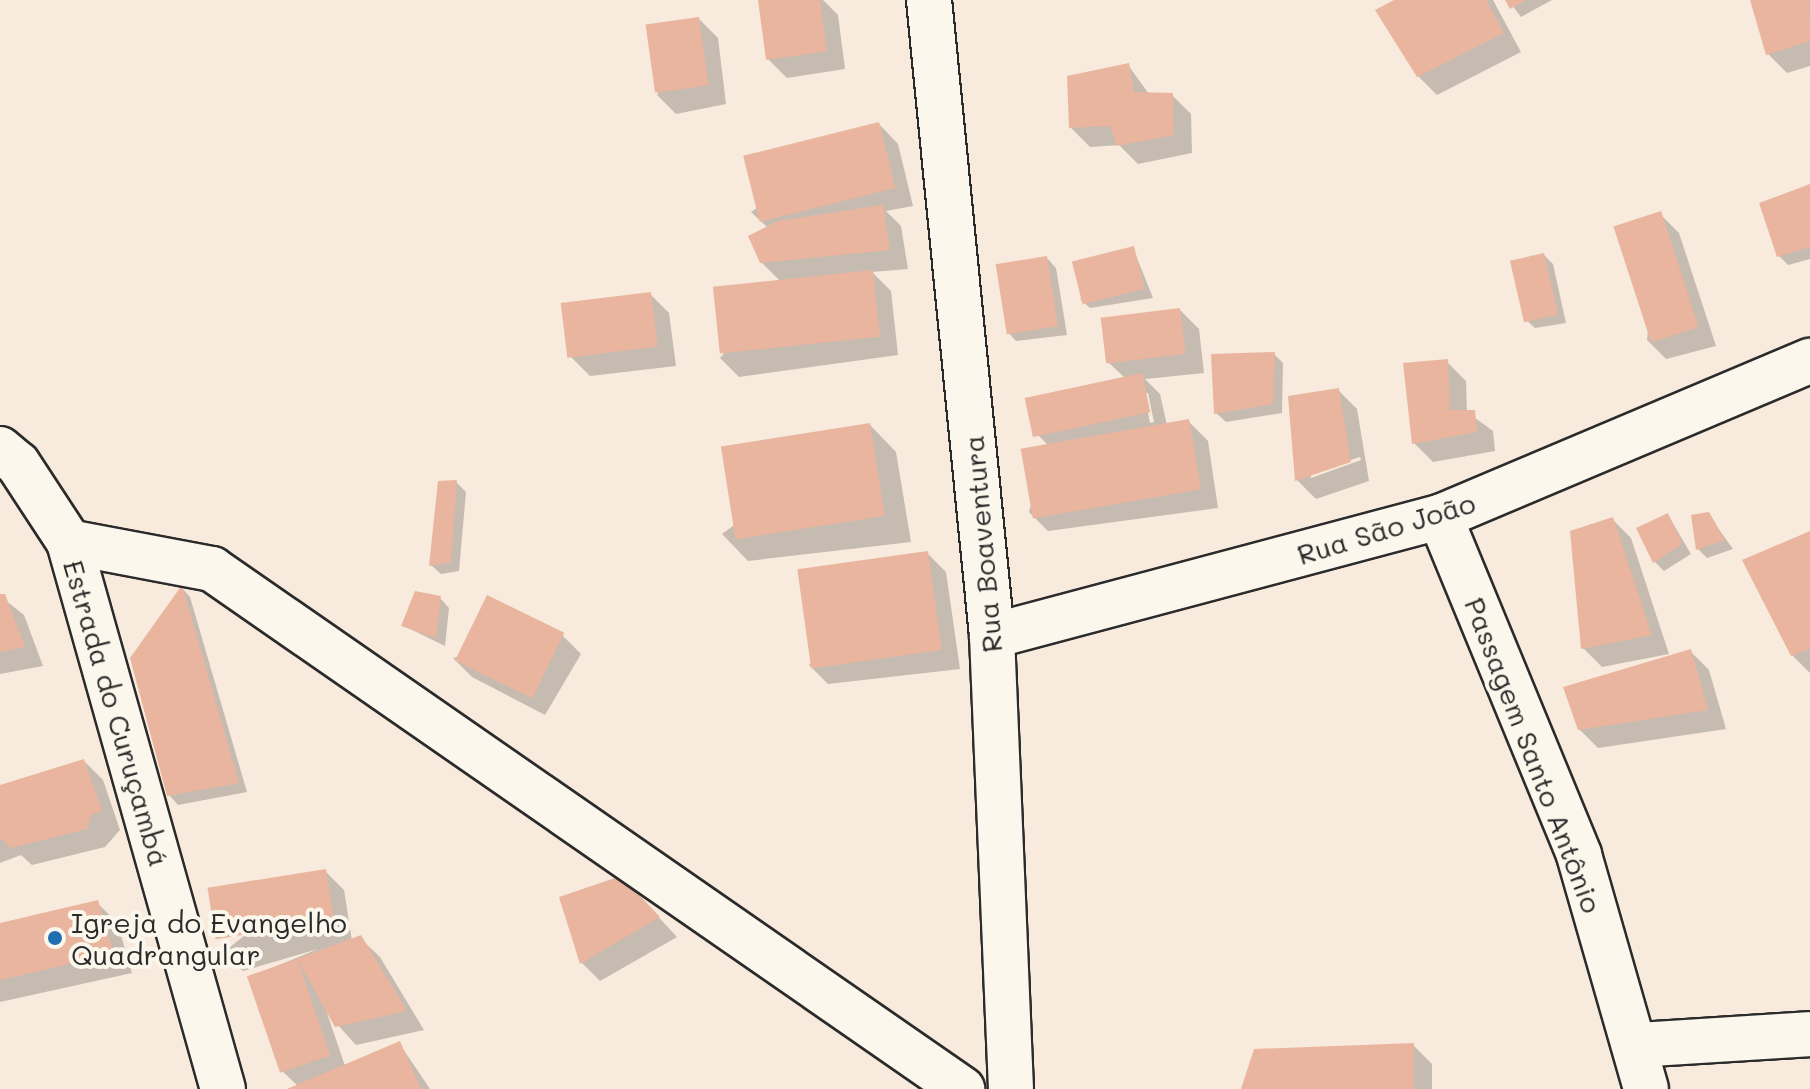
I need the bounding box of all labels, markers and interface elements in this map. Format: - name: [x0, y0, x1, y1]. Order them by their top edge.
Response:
- street label: Rua Boaventura: [956, 434, 1008, 654]
- street label: Rua São João: [1293, 485, 1479, 571]
- street label: Estrada do Curuçambá: [57, 556, 177, 870]
- street label: Passagem Santo Antônio: [1458, 593, 1610, 917]
- place label: Igreja do Evangelho Quadrangular: [71, 905, 347, 971]
- marker: Igreja do Evangelho Quadrangular: [46, 929, 64, 947]

